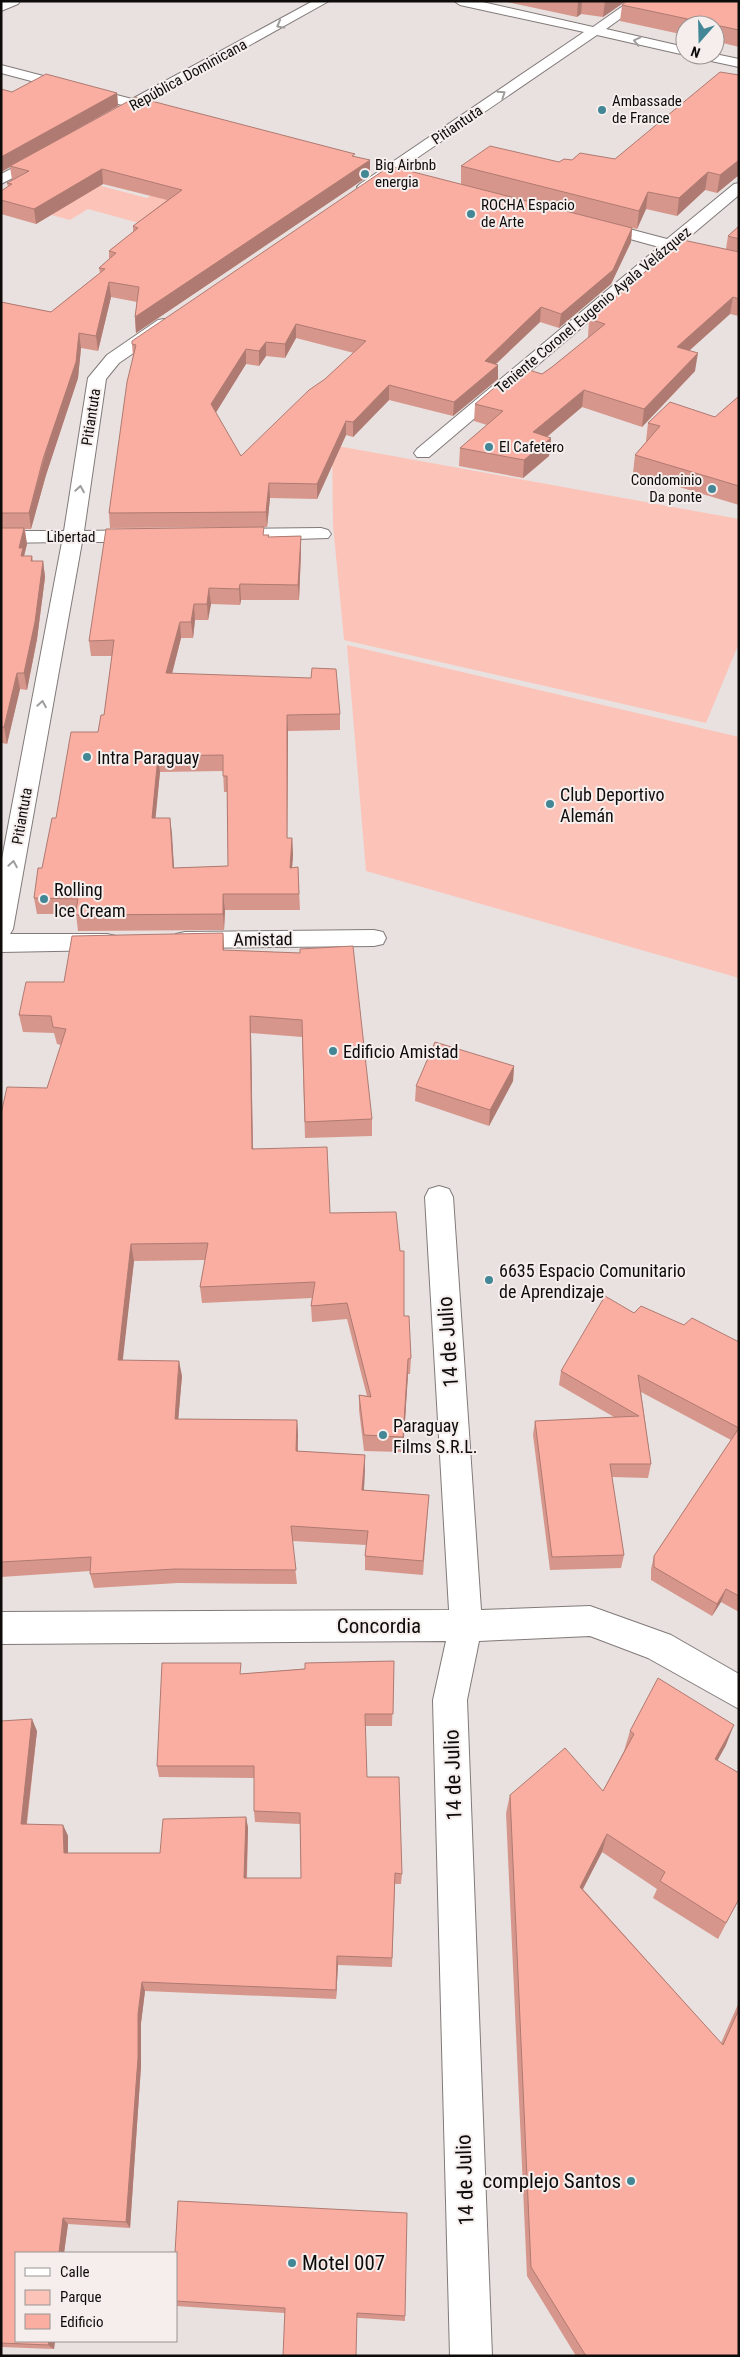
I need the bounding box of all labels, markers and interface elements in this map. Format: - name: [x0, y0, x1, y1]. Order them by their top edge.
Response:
- north arrow: [675, 15, 725, 65]
- one-way arrow: [276, 18, 285, 28]
- street label: República Dominicana: [126, 35, 250, 115]
- one-way arrow: [633, 36, 642, 47]
- text: N: [689, 43, 702, 61]
- one-way arrow: [496, 91, 506, 100]
- place label: Ambassade de France: [612, 92, 682, 127]
- street label: Pitiantuta: [428, 101, 486, 149]
- marker: Ambassade de France: [596, 104, 608, 116]
- place label: Big Airbnb energia: [375, 156, 436, 191]
- marker: Big Airbnb energia: [359, 168, 371, 180]
- place label: ROCHA Espacio de Arte: [481, 196, 575, 231]
- marker: ROCHA Espacio de Arte: [465, 208, 477, 220]
- street label: Teniente Coronel Eugenio Ayala Velázquez: [491, 223, 695, 397]
- street label: Pitiantuta: [78, 387, 104, 447]
- place label: El Cafetero: [499, 438, 564, 456]
- marker: El Cafetero: [483, 441, 495, 453]
- place label: Condominio Da ponte: [631, 471, 702, 506]
- marker: Condominio Da ponte: [706, 483, 718, 495]
- one-way arrow: [74, 484, 85, 492]
- street label: Libertad: [46, 528, 96, 546]
- one-way arrow: [37, 700, 47, 708]
- place label: Intra Paraguay: [97, 747, 200, 768]
- marker: Intra Paraguay: [81, 751, 93, 763]
- place label: Club Deportivo Alemán: [560, 784, 665, 826]
- street label: Pitiantuta: [8, 786, 36, 846]
- marker: Club Deportivo Alemán: [544, 798, 556, 810]
- one-way arrow: [8, 859, 18, 868]
- place label: Rolling Ice Cream: [54, 879, 126, 921]
- marker: Rolling Ice Cream: [38, 893, 50, 905]
- street label: Amistad: [233, 928, 293, 950]
- place label: Edificio Amistad: [343, 1041, 458, 1062]
- marker: Edificio Amistad: [327, 1045, 339, 1057]
- place label: 6635 Espacio Comunitario de Aprendizaje: [499, 1260, 686, 1302]
- marker: 6635 Espacio Comunitario de Aprendizaje: [483, 1274, 495, 1286]
- street label: 14 de Julio: [433, 1296, 463, 1388]
- place label: Paraguay Films S.R.L.: [393, 1415, 478, 1457]
- marker: Paraguay Films S.R.L.: [377, 1429, 389, 1441]
- street label: Concordia: [337, 1614, 421, 1638]
- street label: 14 de Julio: [439, 1729, 467, 1821]
- street label: 14 de Julio: [451, 2134, 479, 2226]
- place label: complejo Santos: [483, 2169, 621, 2193]
- marker: complejo Santos: [625, 2175, 637, 2187]
- place label: Motel 007: [302, 2251, 385, 2275]
- legend: [15, 2252, 178, 2342]
- marker: Motel 007: [286, 2257, 298, 2269]
- text: Calle: [60, 2263, 90, 2281]
- text: Parque: [60, 2288, 102, 2306]
- text: Edificio: [60, 2313, 103, 2331]

